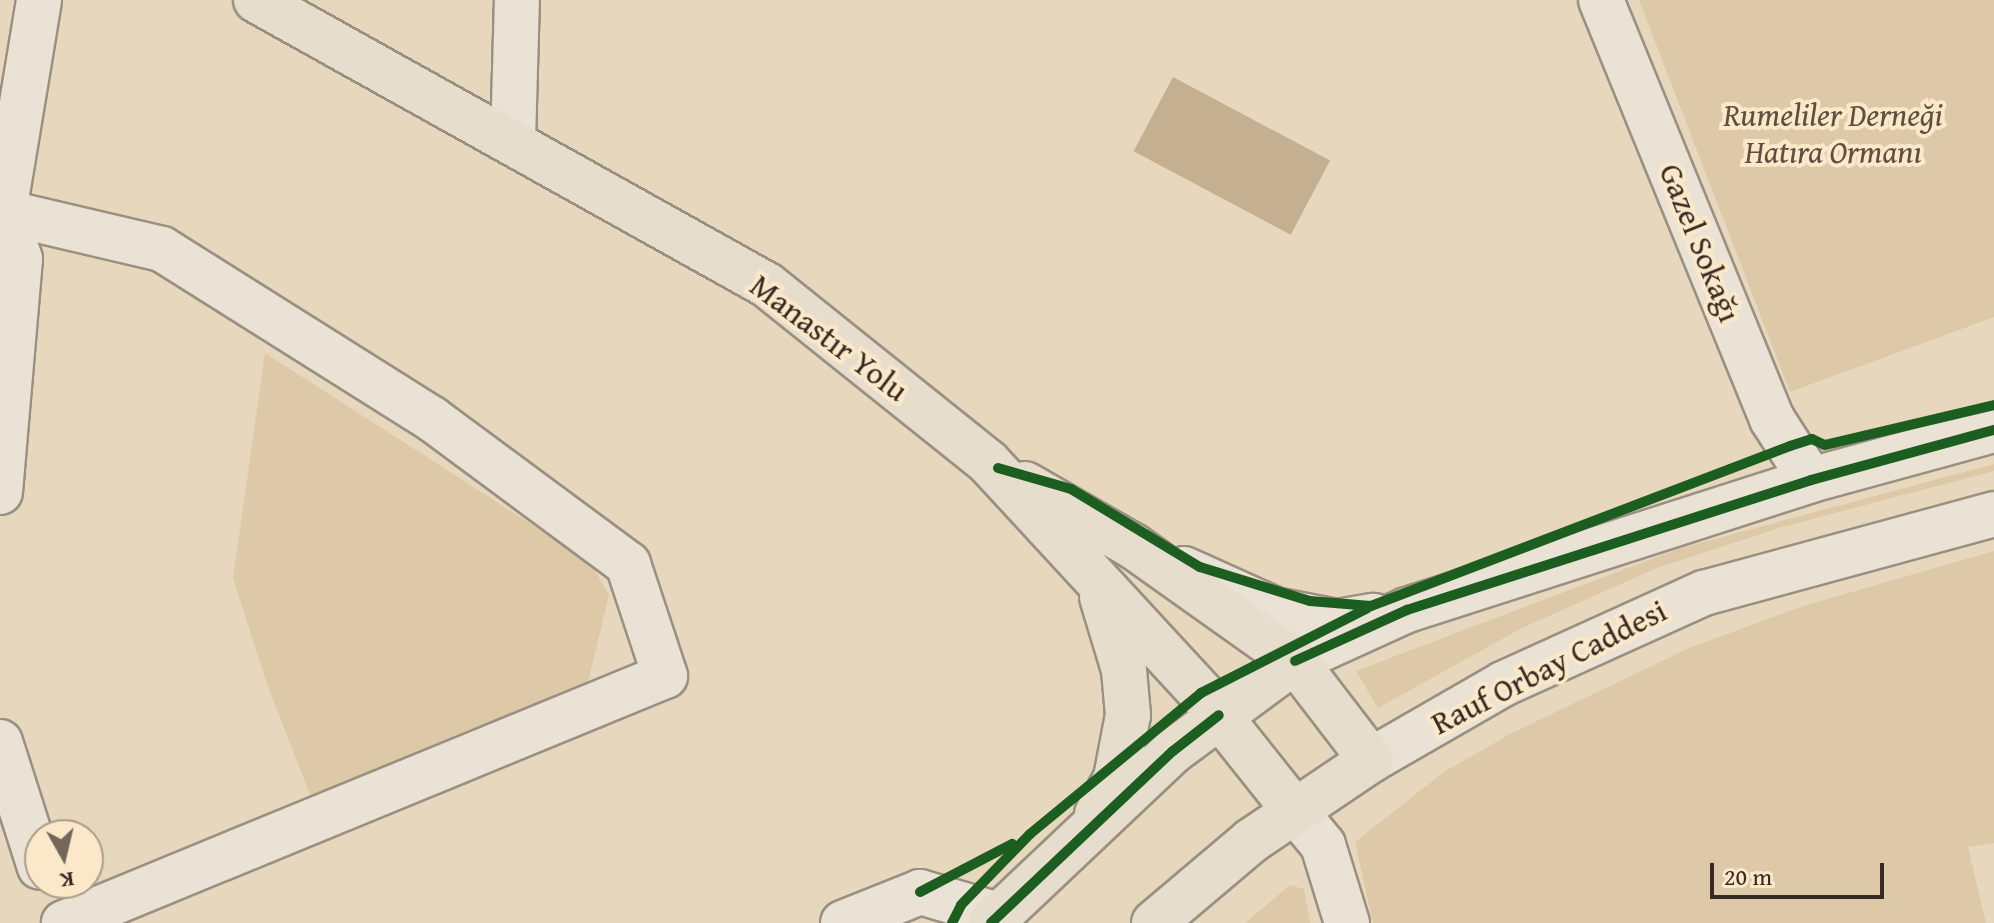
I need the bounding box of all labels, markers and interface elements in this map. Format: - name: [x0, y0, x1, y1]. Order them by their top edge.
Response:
- park label: Rumeliler Derneği Hatıra Ormanı: [1723, 97, 1943, 172]
- street label: Gazel Sokağı: [1651, 158, 1749, 328]
- street label: Manastır Yolu: [743, 266, 915, 410]
- street label: Rauf Orbay Caddesi: [1425, 591, 1673, 743]
- north arrow: [24, 819, 104, 899]
- scale bar: [1714, 847, 1888, 897]
- text: 20 m: [1724, 859, 1772, 894]
- text: K: [58, 864, 76, 898]

